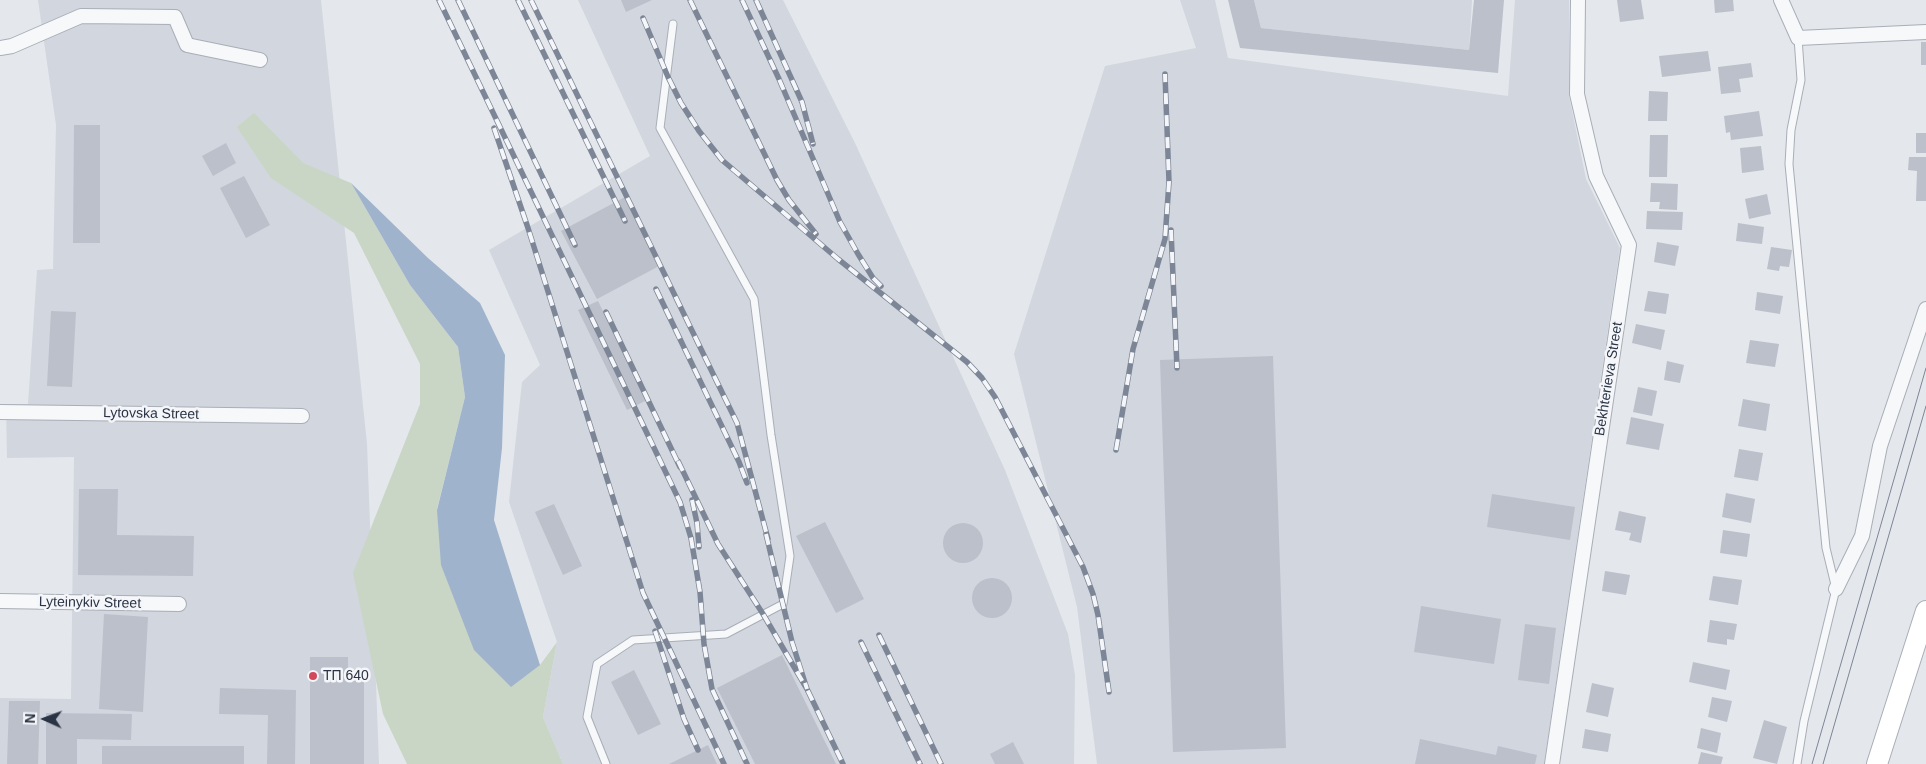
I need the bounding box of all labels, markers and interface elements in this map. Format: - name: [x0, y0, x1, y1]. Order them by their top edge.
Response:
- street label: Bekhterieva Street: [1592, 321, 1626, 437]
- street label: Lytovska Street: [103, 405, 199, 423]
- street label: Lyteinykiv Street: [39, 594, 141, 612]
- place label: ТП 640: [323, 668, 369, 684]
- marker: ТП 640: [307, 670, 319, 682]
- north arrow: [20, 694, 70, 744]
- text: N: [22, 713, 38, 724]

